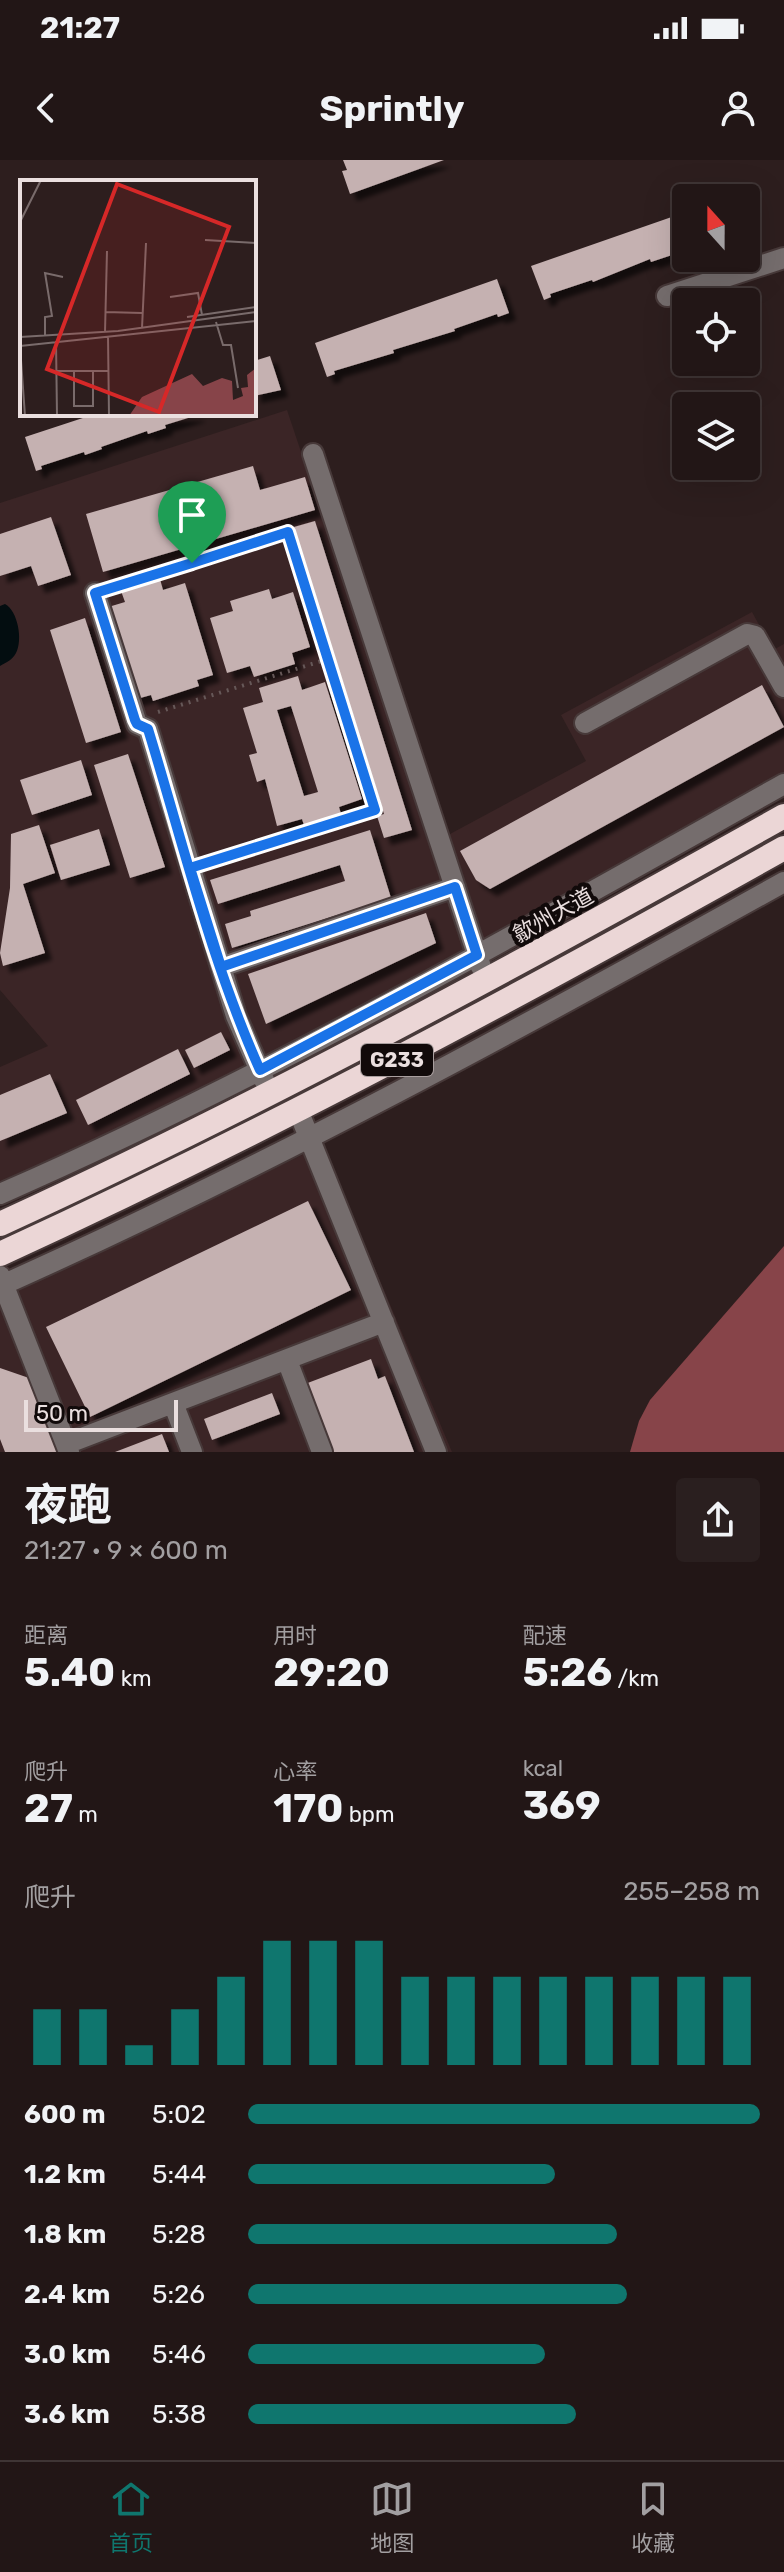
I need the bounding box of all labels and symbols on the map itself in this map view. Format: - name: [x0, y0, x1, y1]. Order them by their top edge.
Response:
- inset map: [20, 180, 256, 416]
- north arrow: [672, 184, 760, 272]
- pin: [158, 481, 226, 563]
- street label: 歙州大道: [508, 882, 598, 948]
- road number: G233: [361, 1044, 433, 1076]
- scale bar: [24, 1396, 178, 1432]

